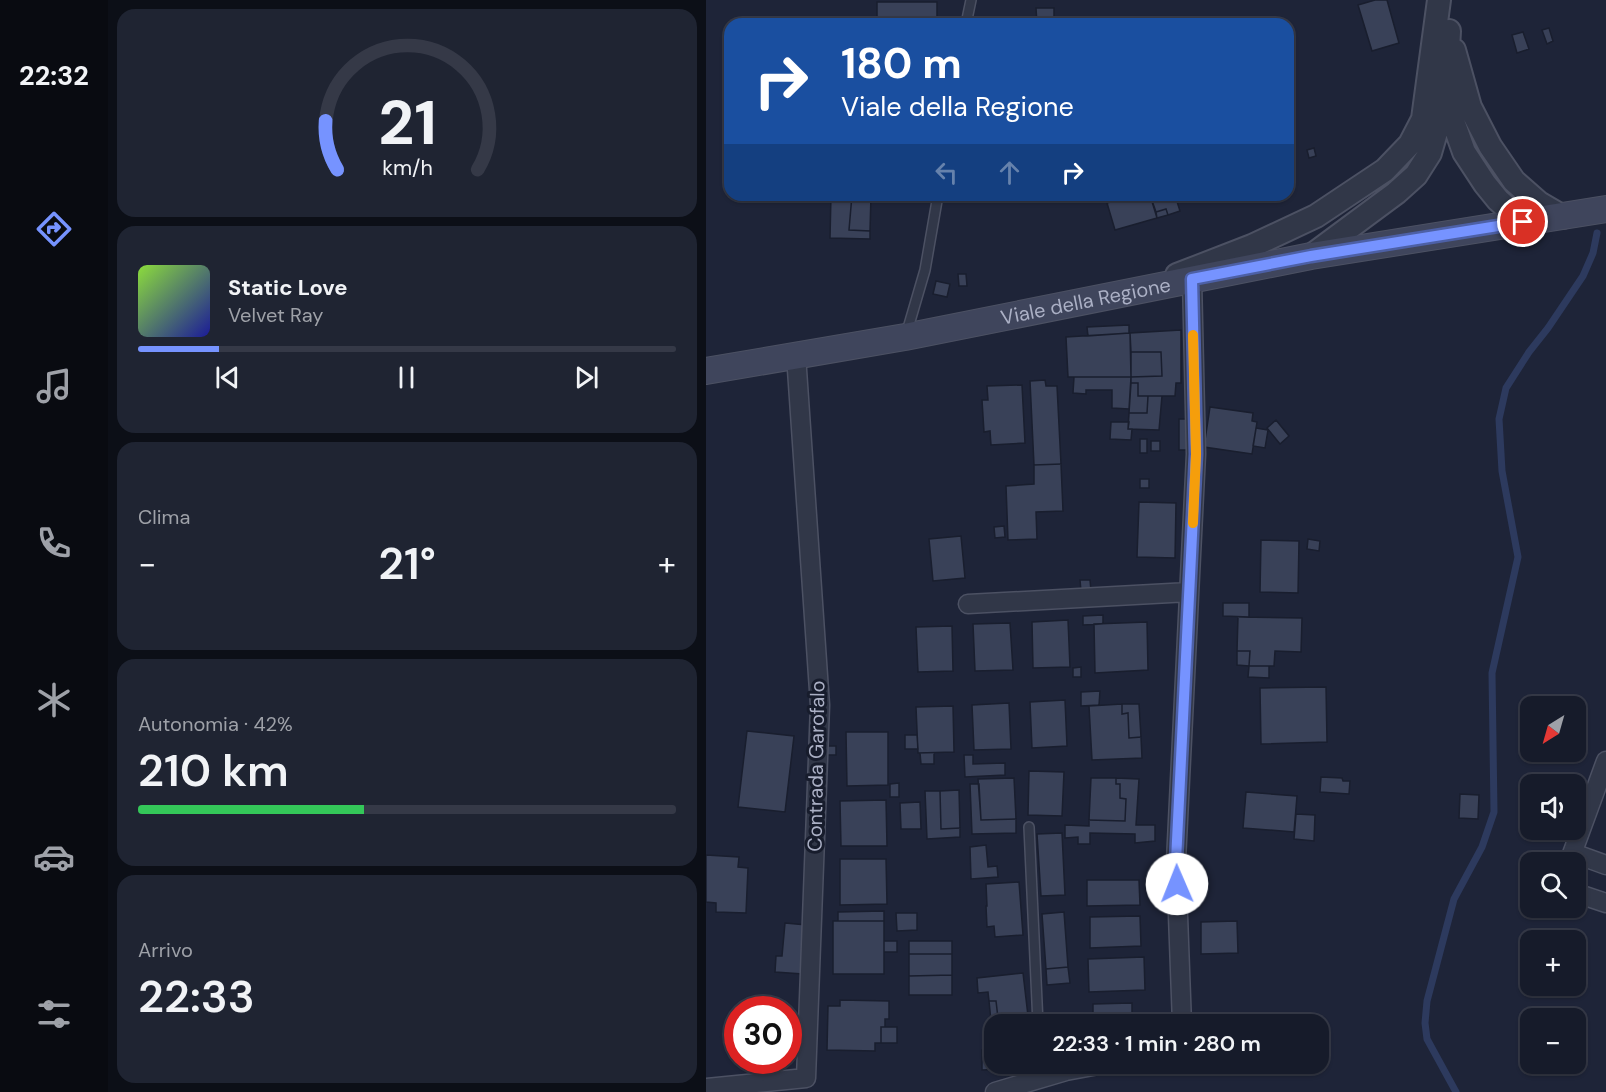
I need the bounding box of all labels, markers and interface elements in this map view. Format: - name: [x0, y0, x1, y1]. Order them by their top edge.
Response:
- text: 180 m: [841, 36, 962, 91]
- icon: right: [742, 42, 820, 120]
- text: 22:32: [19, 58, 89, 93]
- text: 21: [378, 82, 436, 163]
- text: Viale della Regione: [841, 89, 1074, 124]
- text: km/h: [382, 154, 432, 182]
- icon: left: [930, 156, 963, 189]
- icon: ahead: [993, 156, 1026, 189]
- icon: right: [1056, 156, 1089, 189]
- pin: [1497, 196, 1548, 247]
- icon: arrive: [1506, 205, 1539, 238]
- icon: directions: [33, 208, 75, 250]
- street label: Viale della Regione: [998, 271, 1173, 331]
- text: Static Love: [228, 273, 348, 302]
- text: Velvet Ray: [228, 302, 323, 328]
- icon: previous: [211, 361, 244, 394]
- icon: pause: [390, 361, 423, 394]
- icon: next: [570, 361, 603, 394]
- icon: music: [33, 365, 75, 407]
- text: Clima: [138, 504, 190, 530]
- icon: phone: [33, 522, 75, 564]
- text: 21°: [378, 534, 436, 593]
- text: −: [138, 542, 156, 585]
- text: +: [658, 542, 676, 585]
- icon: climate: [33, 679, 75, 721]
- street label: Contrada Garofalo: [802, 680, 830, 852]
- north arrow: [1520, 696, 1586, 762]
- map controls: [1520, 696, 1586, 1074]
- text: Autonomia · 42%: [138, 711, 293, 737]
- text: 210 km: [138, 741, 289, 800]
- button: sound: [1520, 774, 1586, 840]
- icon: car: [33, 836, 75, 878]
- position arrow: [1145, 852, 1209, 916]
- button: search: [1520, 852, 1586, 918]
- button: +: [1520, 930, 1586, 996]
- text: Arrivo: [138, 937, 193, 963]
- text: 22:33: [138, 967, 255, 1026]
- icon: filters: [33, 993, 75, 1035]
- speed limit sign: 30: [724, 996, 802, 1074]
- button: −: [1520, 1008, 1586, 1074]
- text: 22:33 · 1 min · 280 m: [1052, 1029, 1261, 1058]

